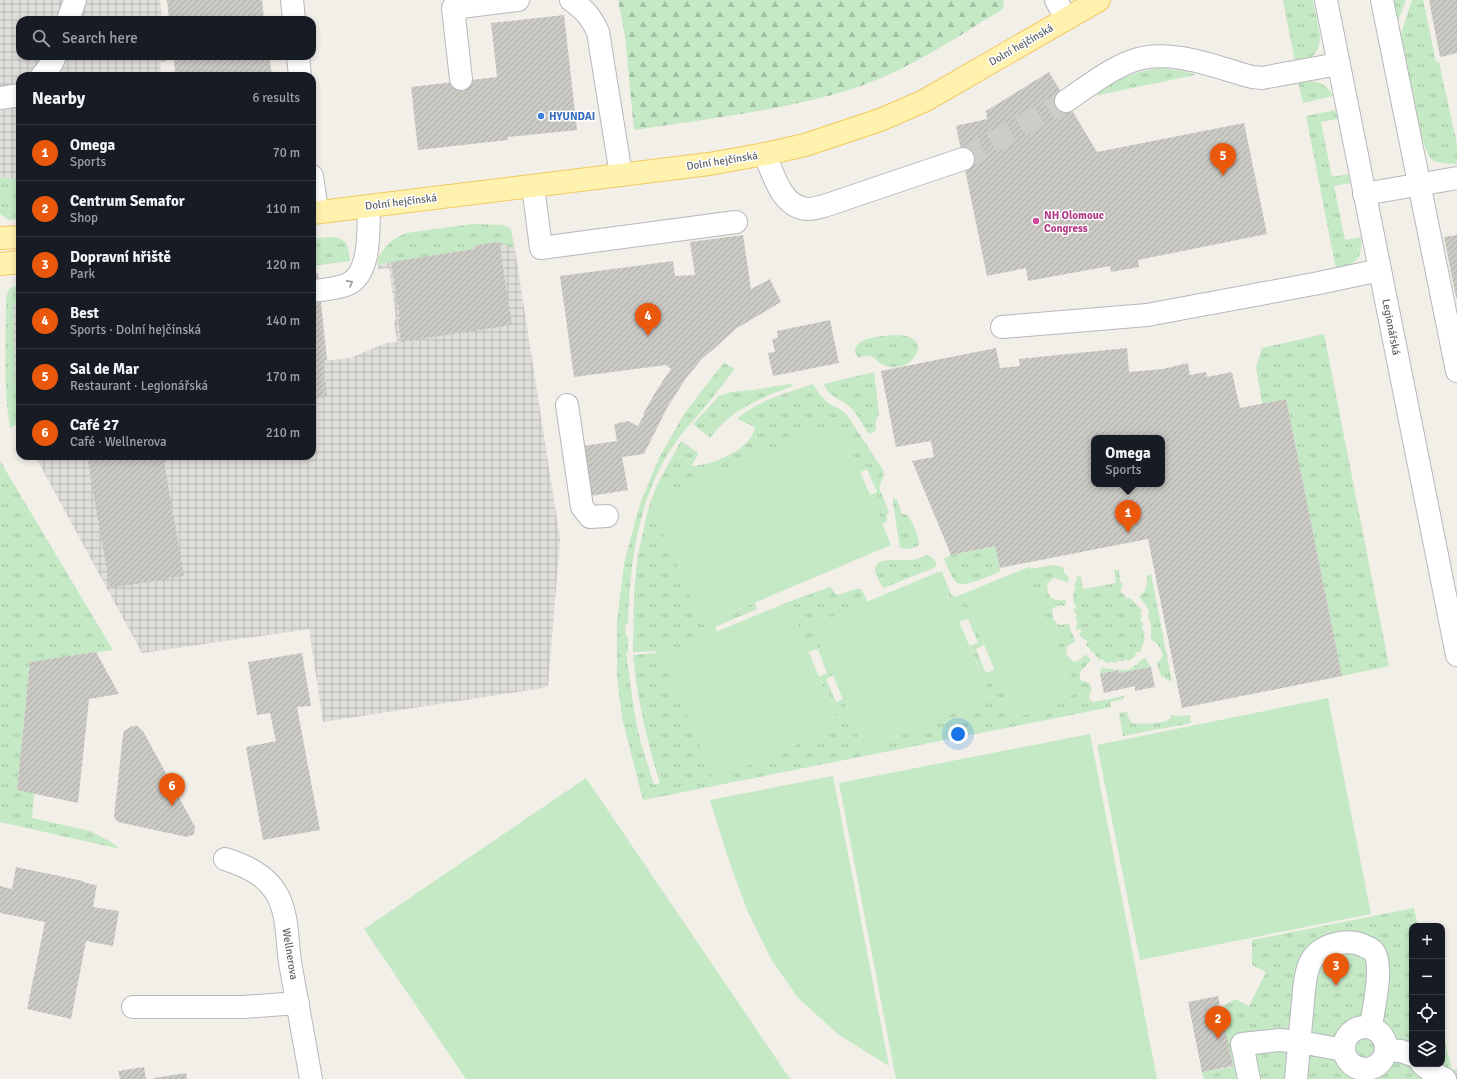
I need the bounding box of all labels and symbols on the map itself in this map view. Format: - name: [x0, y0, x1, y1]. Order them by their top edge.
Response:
- street label: Dolní hejčínská: [986, 21, 1056, 69]
- place label: HYUNDAI: [549, 110, 595, 123]
- marker: HYUNDAI: [536, 111, 546, 121]
- pin: 5: [1210, 143, 1236, 176]
- street label: Dolní hejčínská: [685, 149, 759, 173]
- street label: Dolní hejčínská: [364, 191, 438, 213]
- place label: NH Olomouc Congress: [1044, 209, 1104, 235]
- marker: NH Olomouc Congress: [1031, 216, 1041, 226]
- one-way arrow: [346, 280, 353, 287]
- street label: Legionářská: [1379, 298, 1403, 357]
- pin: 4: [635, 303, 661, 336]
- pin: 1: [1115, 500, 1141, 533]
- your location: [948, 724, 968, 744]
- pin: 6: [159, 773, 185, 806]
- street label: Wellnerova: [279, 927, 301, 981]
- pin: 3: [1323, 953, 1349, 986]
- pin: 2: [1205, 1006, 1231, 1039]

